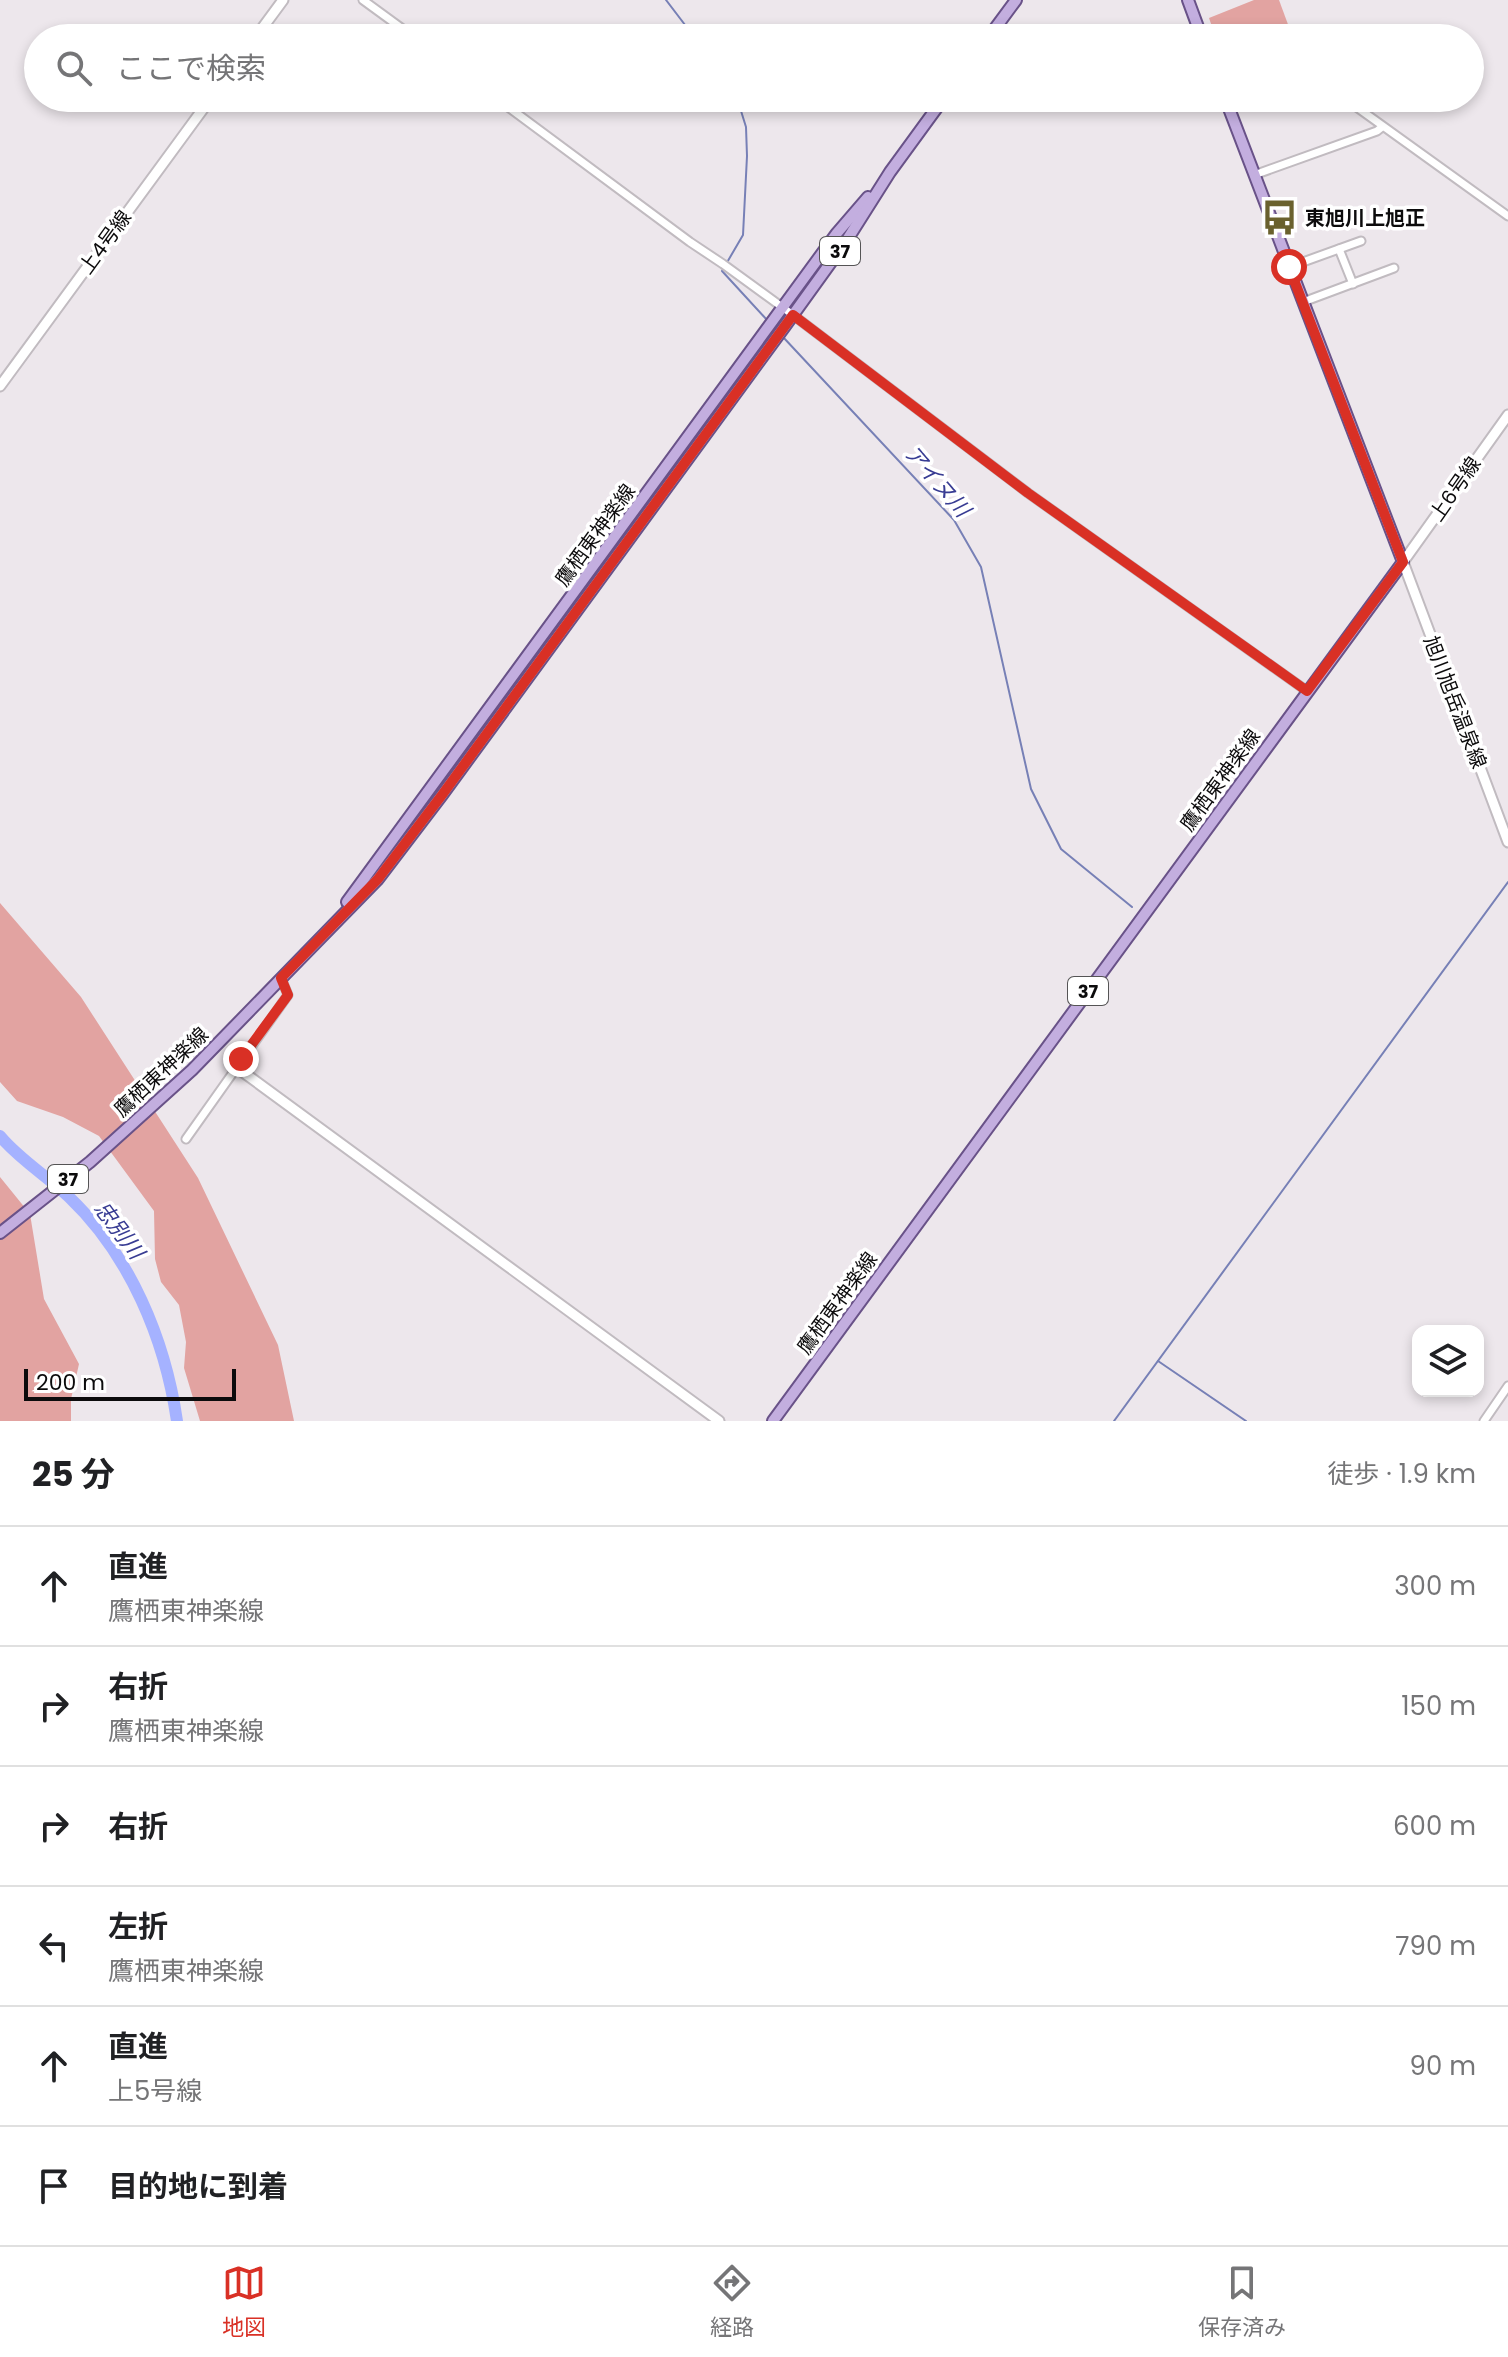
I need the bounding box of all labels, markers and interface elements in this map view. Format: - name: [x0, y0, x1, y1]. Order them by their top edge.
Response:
- search box: [24, 24, 1484, 112]
- icon: search: [52, 46, 96, 90]
- text: ここで検索: [116, 47, 266, 90]
- bus stop icon: 東旭川上旭正: [1260, 199, 1298, 237]
- street label: 上4号線: [72, 204, 138, 280]
- place label: 東旭川上旭正: [1305, 204, 1425, 232]
- road number: 37: [820, 237, 860, 265]
- route start: [1271, 249, 1307, 285]
- water label: アイヌ川: [897, 438, 979, 525]
- street label: 上6号線: [1423, 451, 1487, 527]
- street label: 鷹栖東神楽線: [548, 478, 642, 592]
- street label: 旭川旭岳温泉線: [1417, 632, 1493, 772]
- street label: 鷹栖東神楽線: [1173, 723, 1267, 837]
- road number: 37: [1068, 977, 1108, 1005]
- street label: 鷹栖東神楽線: [108, 1021, 214, 1123]
- route end: [223, 1041, 259, 1077]
- road number: 37: [48, 1165, 88, 1193]
- water label: 忠別川: [87, 1194, 152, 1267]
- street label: 鷹栖東神楽線: [790, 1246, 884, 1360]
- map controls: [1412, 1325, 1484, 1397]
- button: layers: [1412, 1325, 1484, 1397]
- scale bar: [24, 1365, 236, 1401]
- text: 200 m: [36, 1367, 105, 1398]
- text: 25 分: [32, 1450, 115, 1498]
- text: 徒歩 · 1.9 km: [1327, 1456, 1476, 1492]
- text: 直進: [108, 1545, 168, 1588]
- icon: ahead: [32, 1564, 76, 1608]
- text: 300 m: [1394, 1568, 1476, 1604]
- text: 鷹栖東神楽線: [108, 1593, 264, 1629]
- text: 右折: [108, 1665, 168, 1708]
- icon: right: [32, 1684, 76, 1728]
- text: 150 m: [1401, 1688, 1476, 1724]
- text: 鷹栖東神楽線: [108, 1713, 264, 1749]
- icon: right: [32, 1804, 76, 1848]
- text: 右折: [108, 1805, 168, 1848]
- text: 600 m: [1393, 1808, 1476, 1844]
- text: 左折: [108, 1905, 168, 1948]
- icon: left: [32, 1924, 76, 1968]
- text: 790 m: [1395, 1928, 1476, 1964]
- text: 鷹栖東神楽線: [108, 1953, 264, 1989]
- text: 直進: [108, 2025, 168, 2068]
- icon: ahead: [32, 2044, 76, 2088]
- text: 90 m: [1410, 2048, 1476, 2084]
- text: 上5号線: [108, 2073, 202, 2109]
- icon: arrive: [32, 2164, 76, 2208]
- text: 目的地に到着: [108, 2165, 288, 2208]
- tab: 地図: [222, 2261, 266, 2344]
- tab: 経路: [710, 2261, 754, 2344]
- tab: 保存済み: [1198, 2261, 1286, 2344]

